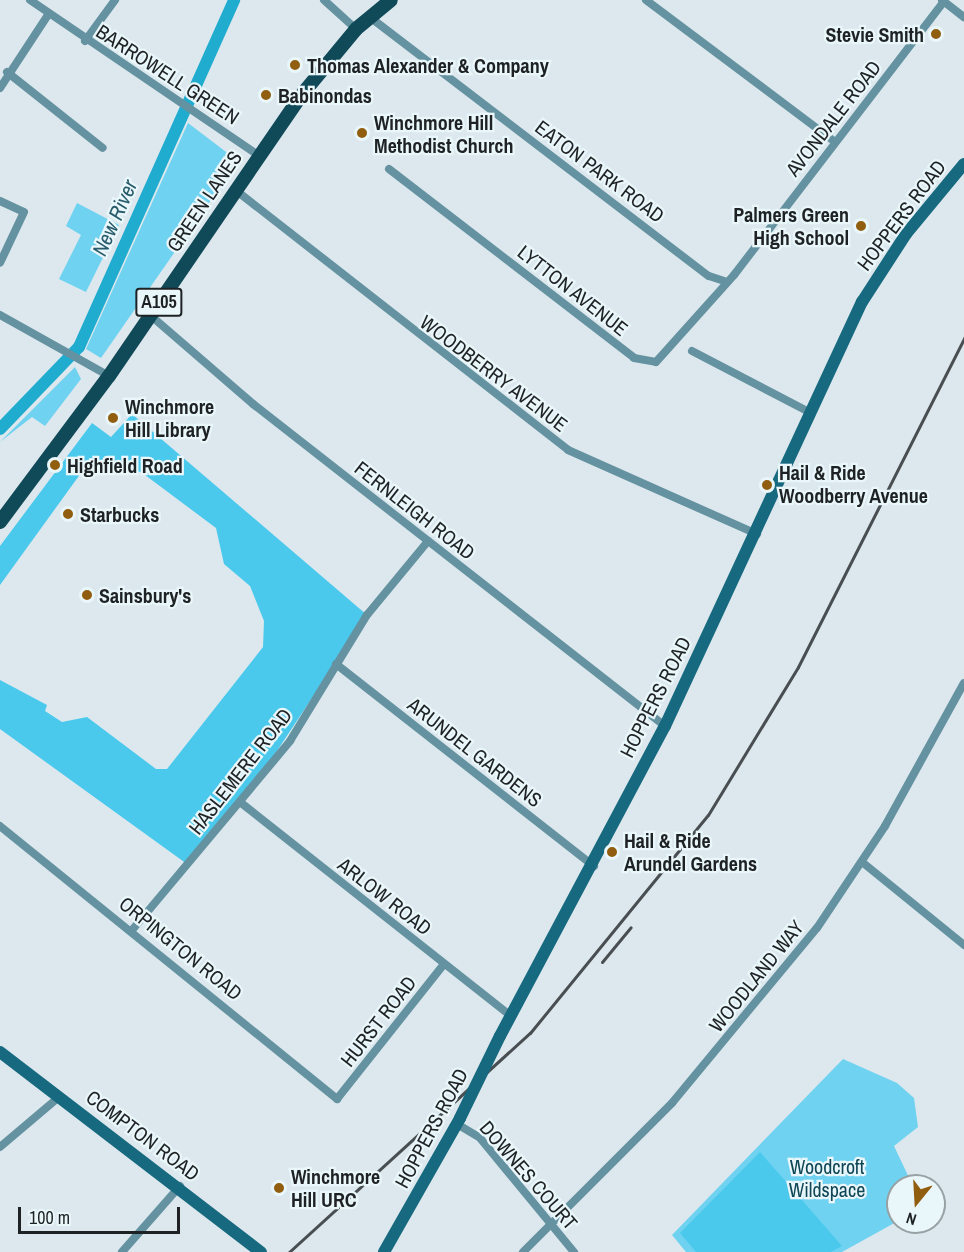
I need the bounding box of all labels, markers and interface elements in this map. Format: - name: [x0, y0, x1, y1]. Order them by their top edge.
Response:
- street label: BARROWELL GREEN: [92, 19, 244, 129]
- place label: Stevie Smith: [826, 22, 924, 46]
- marker: Stevie Smith: [929, 27, 943, 41]
- place label: Thomas Alexander & Company: [307, 53, 549, 77]
- street label: AVONDALE ROAD: [780, 55, 886, 181]
- marker: Thomas Alexander & Company: [288, 58, 302, 72]
- place label: Babinondas: [278, 83, 372, 107]
- marker: Babinondas: [259, 88, 273, 102]
- place label: Winchmore Hill Methodist Church: [374, 110, 513, 157]
- street label: EATON PARK ROAD: [531, 115, 669, 227]
- marker: Winchmore Hill Methodist Church: [355, 126, 369, 140]
- street label: GREEN LANES: [161, 146, 247, 256]
- street label: HOPPERS ROAD: [852, 155, 950, 275]
- water label: New River: [87, 176, 143, 260]
- place label: Palmers Green High School: [733, 202, 849, 249]
- marker: Palmers Green High School: [854, 219, 868, 233]
- street label: LYTTON AVENUE: [513, 239, 633, 341]
- road number: A105: [135, 287, 183, 317]
- street label: WOODBERRY AVENUE: [415, 309, 573, 437]
- place label: Winchmore Hill Library: [125, 394, 214, 441]
- marker: Winchmore Hill Library: [106, 411, 120, 425]
- place label: Highfield Road: [67, 453, 183, 477]
- street label: FERNLEIGH ROAD: [350, 456, 480, 564]
- marker: Highfield Road: [48, 458, 62, 472]
- place label: Hail & Ride Woodberry Avenue: [779, 461, 928, 508]
- marker: Hail & Ride Woodberry Avenue: [760, 478, 774, 492]
- place label: Starbucks: [80, 502, 159, 526]
- marker: Starbucks: [61, 507, 75, 521]
- place label: Sainsbury's: [99, 583, 191, 607]
- marker: Sainsbury's: [80, 588, 94, 602]
- street label: HOPPERS ROAD: [614, 633, 696, 761]
- street label: ARUNDEL GARDENS: [403, 692, 547, 812]
- street label: HASLEMERE ROAD: [183, 703, 297, 839]
- place label: Hail & Ride Arundel Gardens: [624, 828, 757, 875]
- marker: Hail & Ride Arundel Gardens: [605, 845, 619, 859]
- street label: ARLOW ROAD: [333, 852, 437, 940]
- street label: ORPINGTON ROAD: [115, 891, 247, 1005]
- street label: WOODLAND WAY: [704, 915, 808, 1037]
- street label: HURST ROAD: [335, 971, 421, 1071]
- street label: HOPPERS ROAD: [389, 1064, 473, 1192]
- street label: COMPTON ROAD: [82, 1085, 204, 1185]
- street label: DOWNES COURT: [475, 1116, 583, 1234]
- park label: Woodcroft Wildspace: [789, 1154, 865, 1201]
- place label: Winchmore Hill URC: [291, 1164, 380, 1211]
- north arrow: [886, 1174, 946, 1234]
- marker: Winchmore Hill URC: [272, 1181, 286, 1195]
- scale bar: [21, 1195, 183, 1233]
- text: 100 m: [29, 1205, 70, 1230]
- text: N: [903, 1207, 919, 1231]

